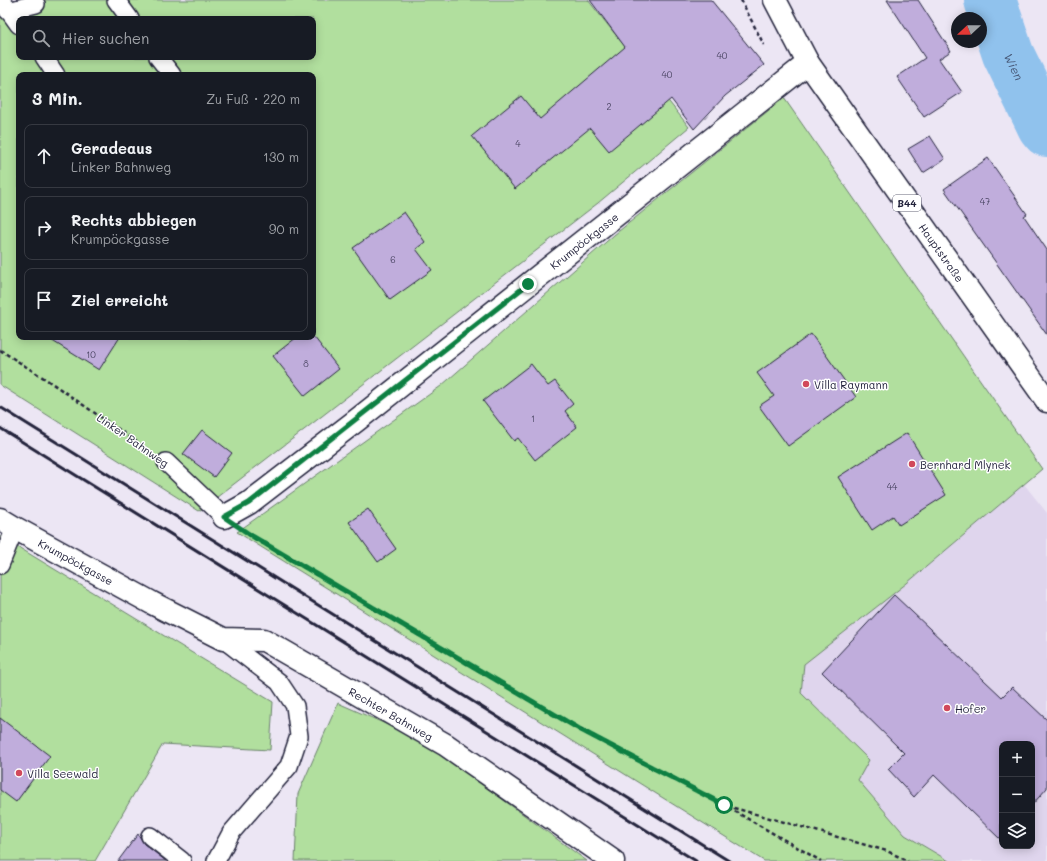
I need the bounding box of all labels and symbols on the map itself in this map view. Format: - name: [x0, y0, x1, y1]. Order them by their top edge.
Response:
- north arrow: [951, 12, 987, 48]
- house number: 40: [717, 50, 728, 61]
- water label: Wien: [1001, 50, 1028, 83]
- house number: 40: [662, 69, 673, 80]
- house number: 2: [606, 101, 612, 112]
- house number: 4: [515, 138, 521, 149]
- road number: B44: [893, 195, 921, 211]
- house number: 47: [980, 196, 990, 207]
- street label: Krumpöckgasse: [546, 209, 621, 272]
- street label: Hauptstraße: [916, 220, 968, 285]
- house number: 6: [390, 254, 396, 265]
- route end: [519, 275, 537, 293]
- house number: 10: [86, 349, 96, 360]
- house number: 8: [303, 358, 309, 369]
- place label: Villa Raymann: [814, 377, 888, 392]
- marker: Villa Raymann: [801, 379, 811, 389]
- street label: Linker Bahnweg: [94, 410, 172, 470]
- house number: 1: [531, 413, 535, 424]
- place label: Bernhard Mlynek: [920, 457, 1011, 472]
- marker: Bernhard Mlynek: [907, 459, 917, 469]
- house number: 44: [887, 481, 898, 492]
- street label: Krumpöckgasse: [36, 535, 116, 588]
- street label: Rechter Bahnweg: [346, 683, 436, 744]
- place label: Hofer: [955, 701, 986, 716]
- marker: Hofer: [942, 703, 952, 713]
- place label: Villa Seewald: [27, 766, 98, 781]
- marker: Villa Seewald: [14, 768, 24, 778]
- route start: [715, 796, 733, 814]

